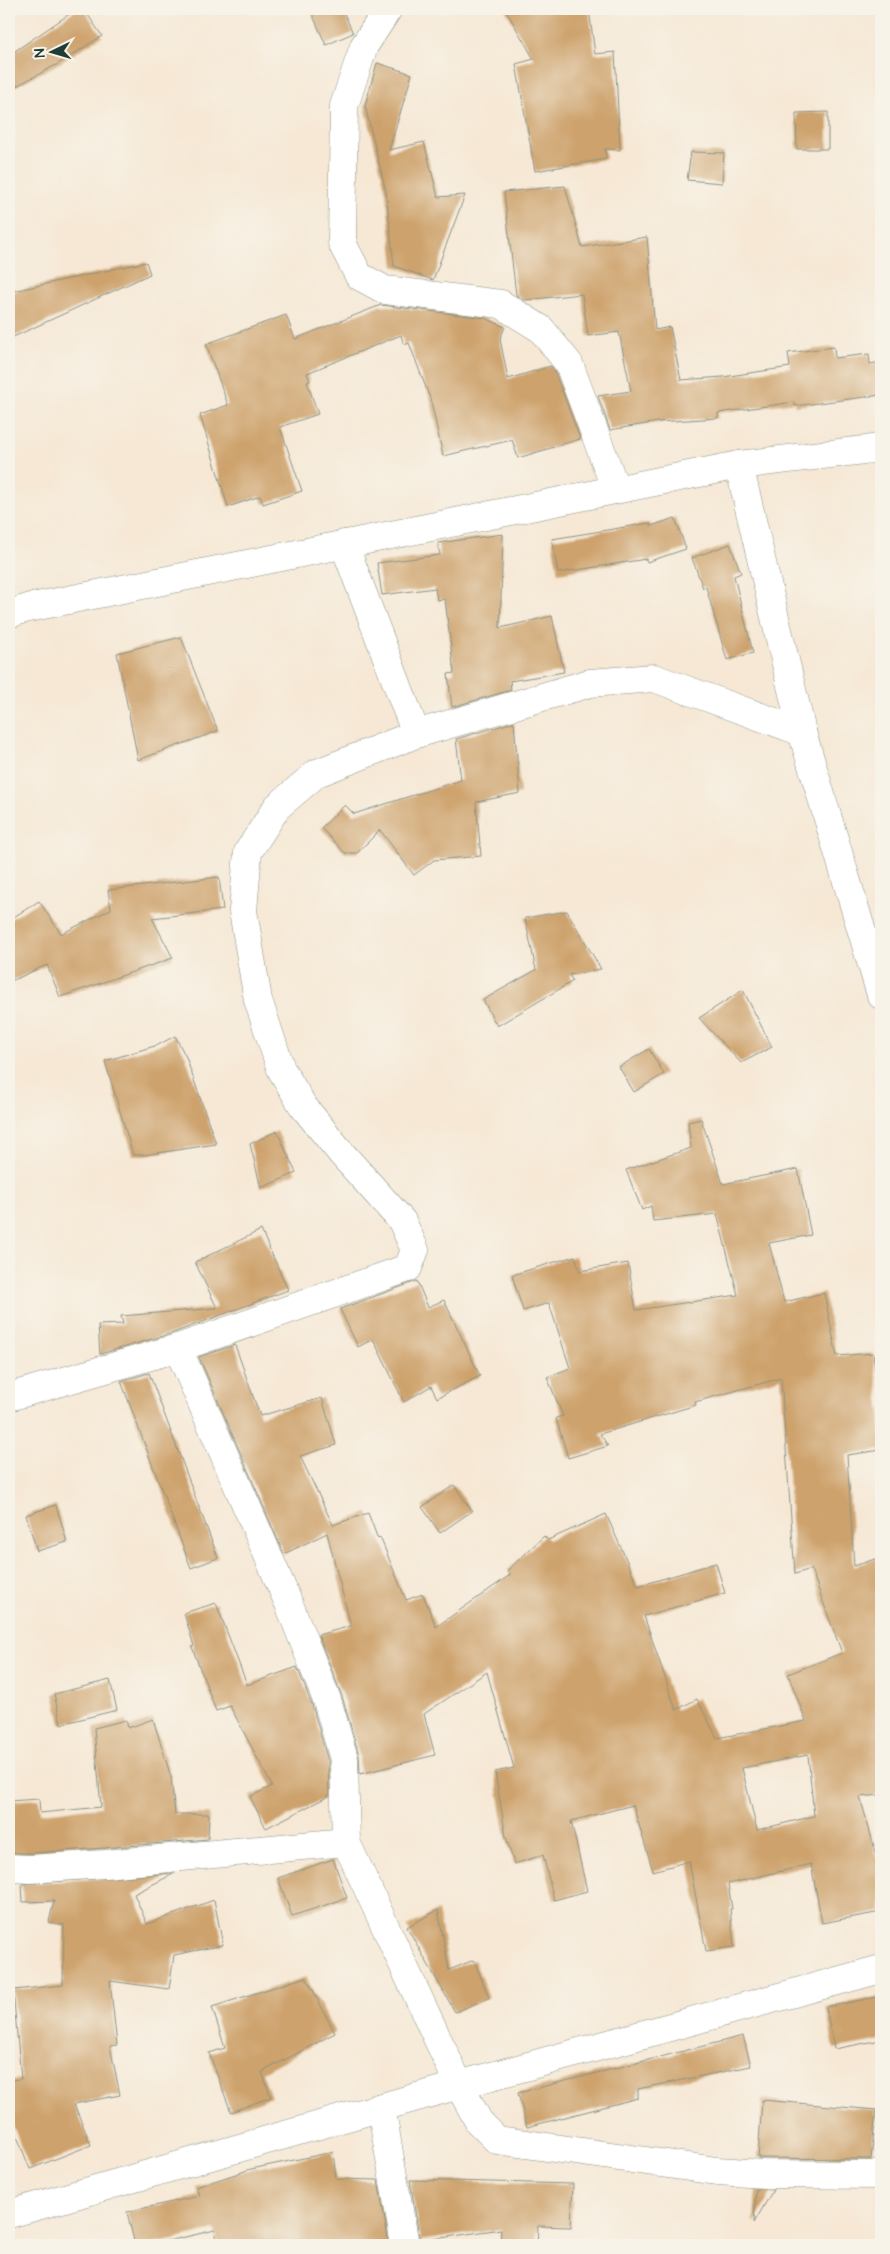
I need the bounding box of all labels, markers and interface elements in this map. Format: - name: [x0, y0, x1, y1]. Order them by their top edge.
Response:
- north arrow: [28, 28, 78, 78]
- text: N: [30, 48, 50, 58]

